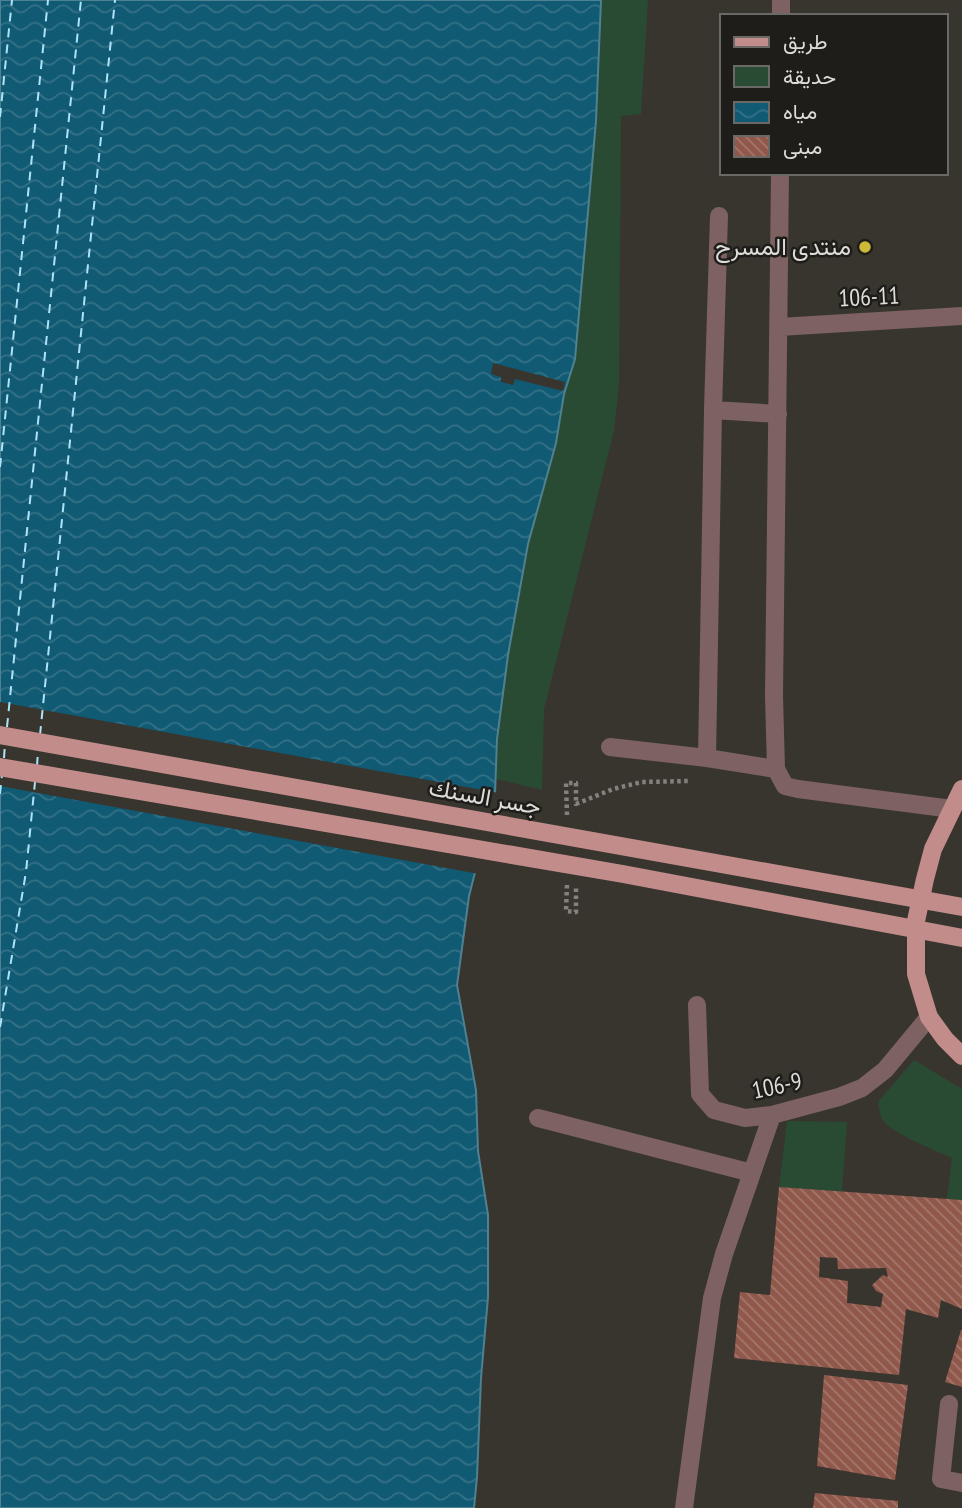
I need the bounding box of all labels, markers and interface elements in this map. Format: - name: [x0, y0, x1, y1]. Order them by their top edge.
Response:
- legend: [720, 14, 948, 175]
- text: طريق: [783, 28, 828, 55]
- text: حديقة: [783, 63, 836, 90]
- text: مياه: [783, 98, 817, 125]
- text: مبنى: [783, 133, 822, 160]
- place label: منتدى المسرح: [715, 231, 851, 263]
- marker: منتدى المسرح: [857, 239, 873, 255]
- street label: 106-11: [838, 279, 900, 314]
- street label: جسر السنك: [427, 771, 544, 822]
- street label: 106-9: [749, 1065, 805, 1106]

